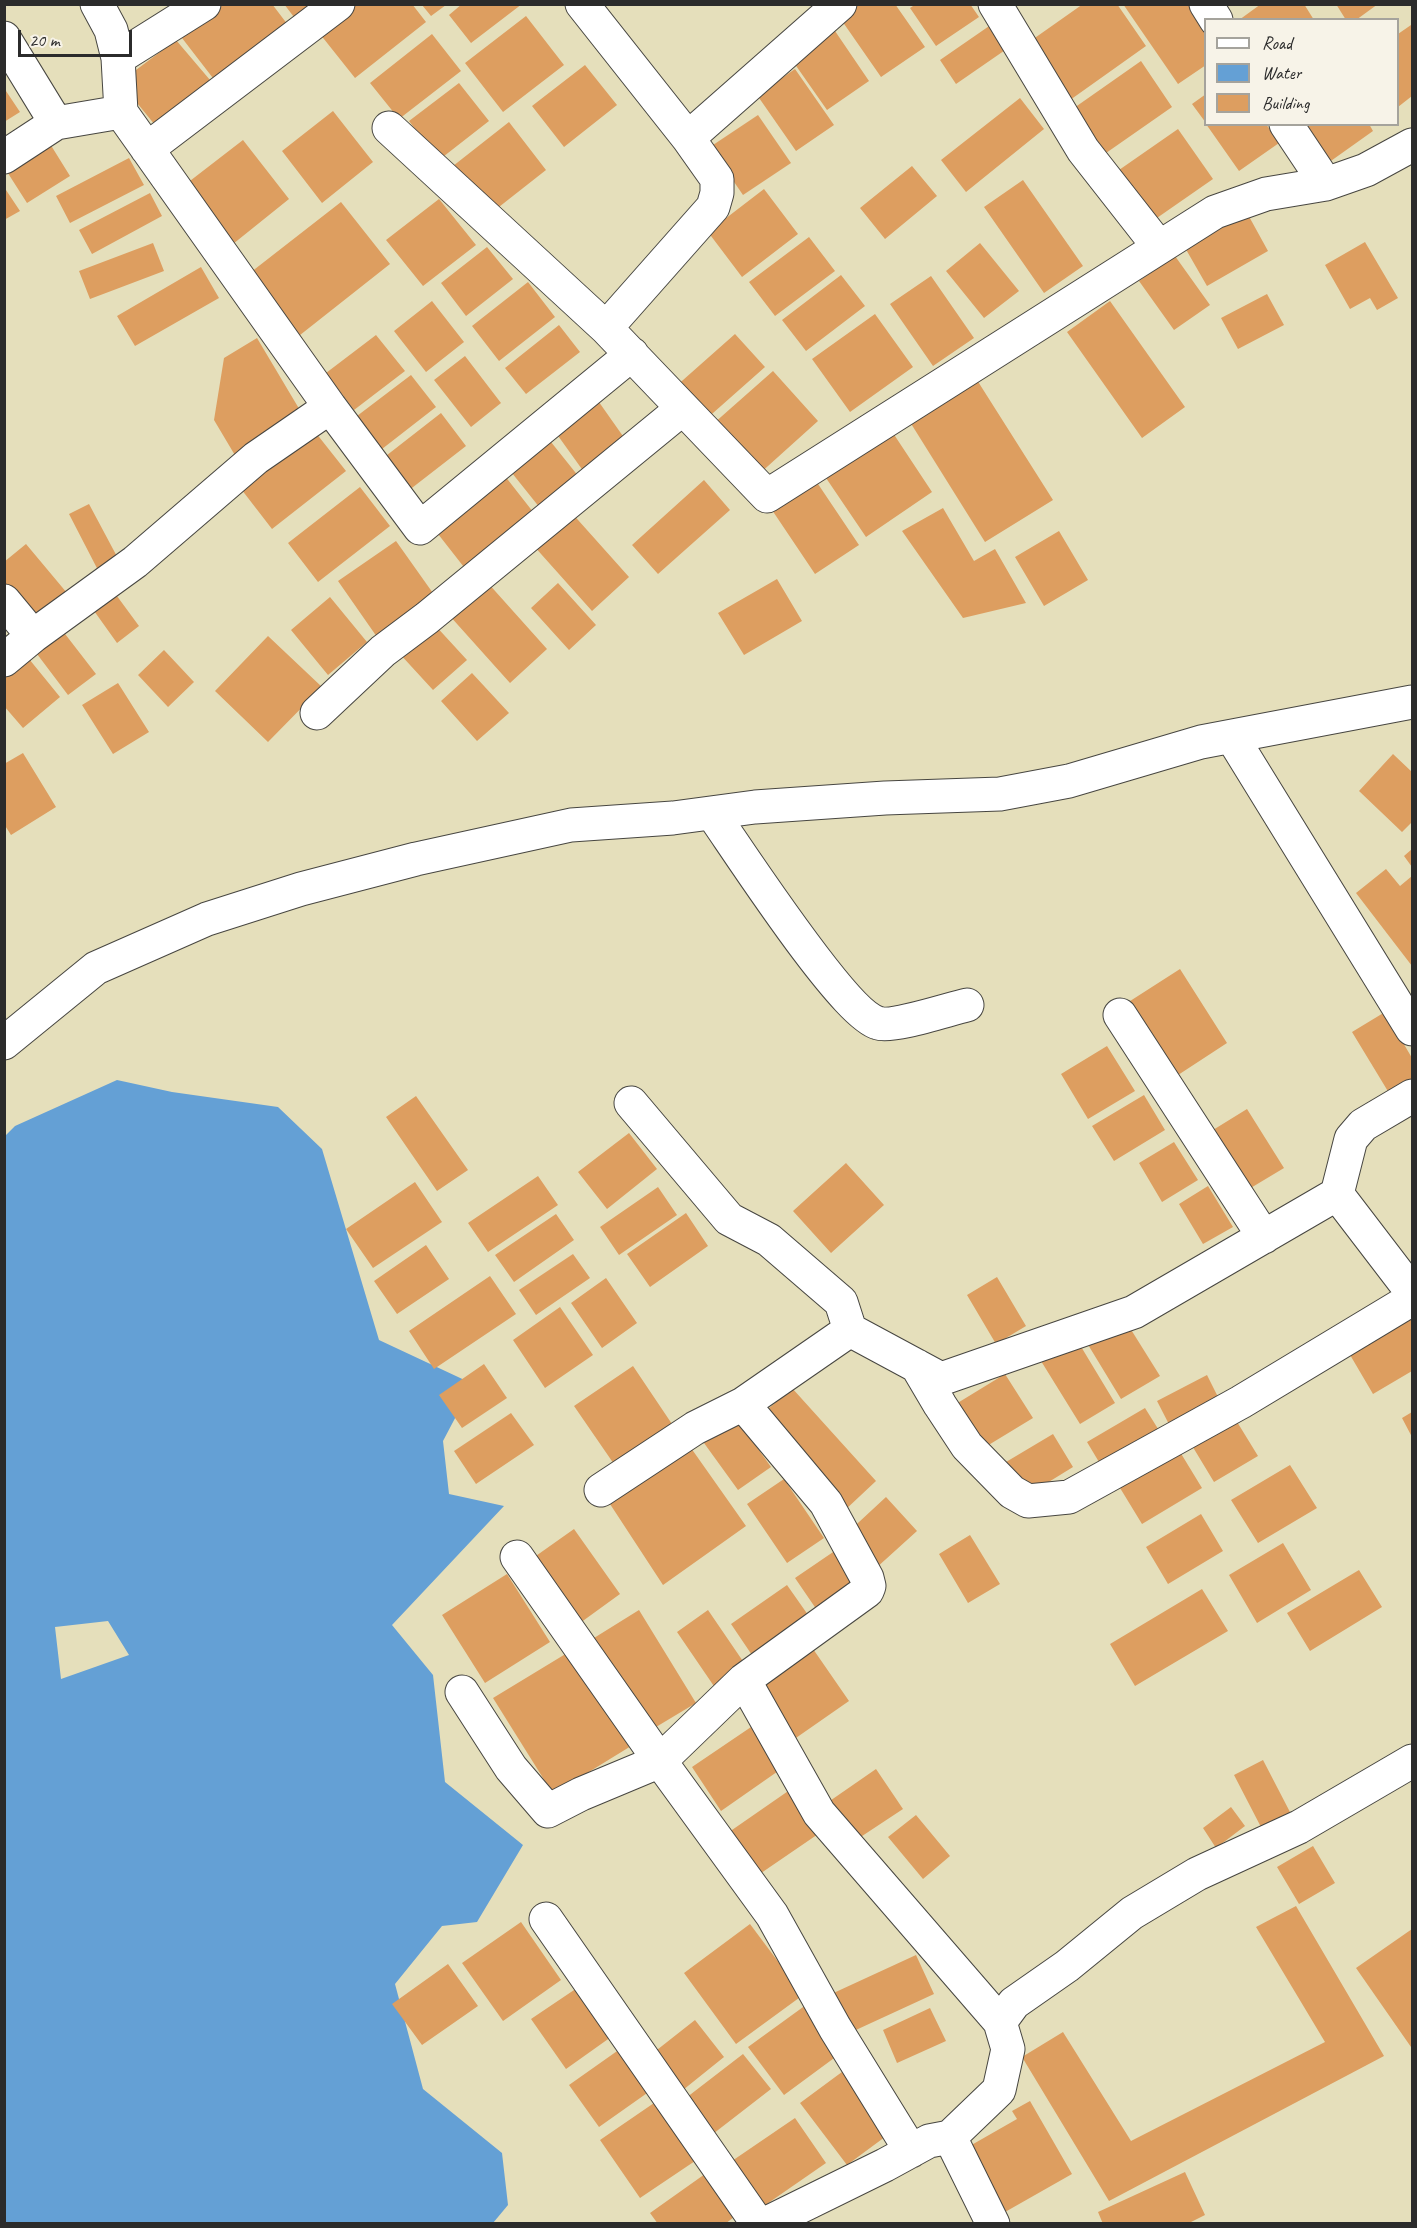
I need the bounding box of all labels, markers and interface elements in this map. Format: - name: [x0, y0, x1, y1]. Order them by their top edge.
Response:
- scale bar: [21, 18, 135, 56]
- legend: [1204, 18, 1399, 126]
- text: 20 m: [29, 29, 60, 51]
- text: Road: [1262, 32, 1292, 54]
- text: Water: [1262, 62, 1301, 84]
- text: Building: [1262, 92, 1309, 114]

